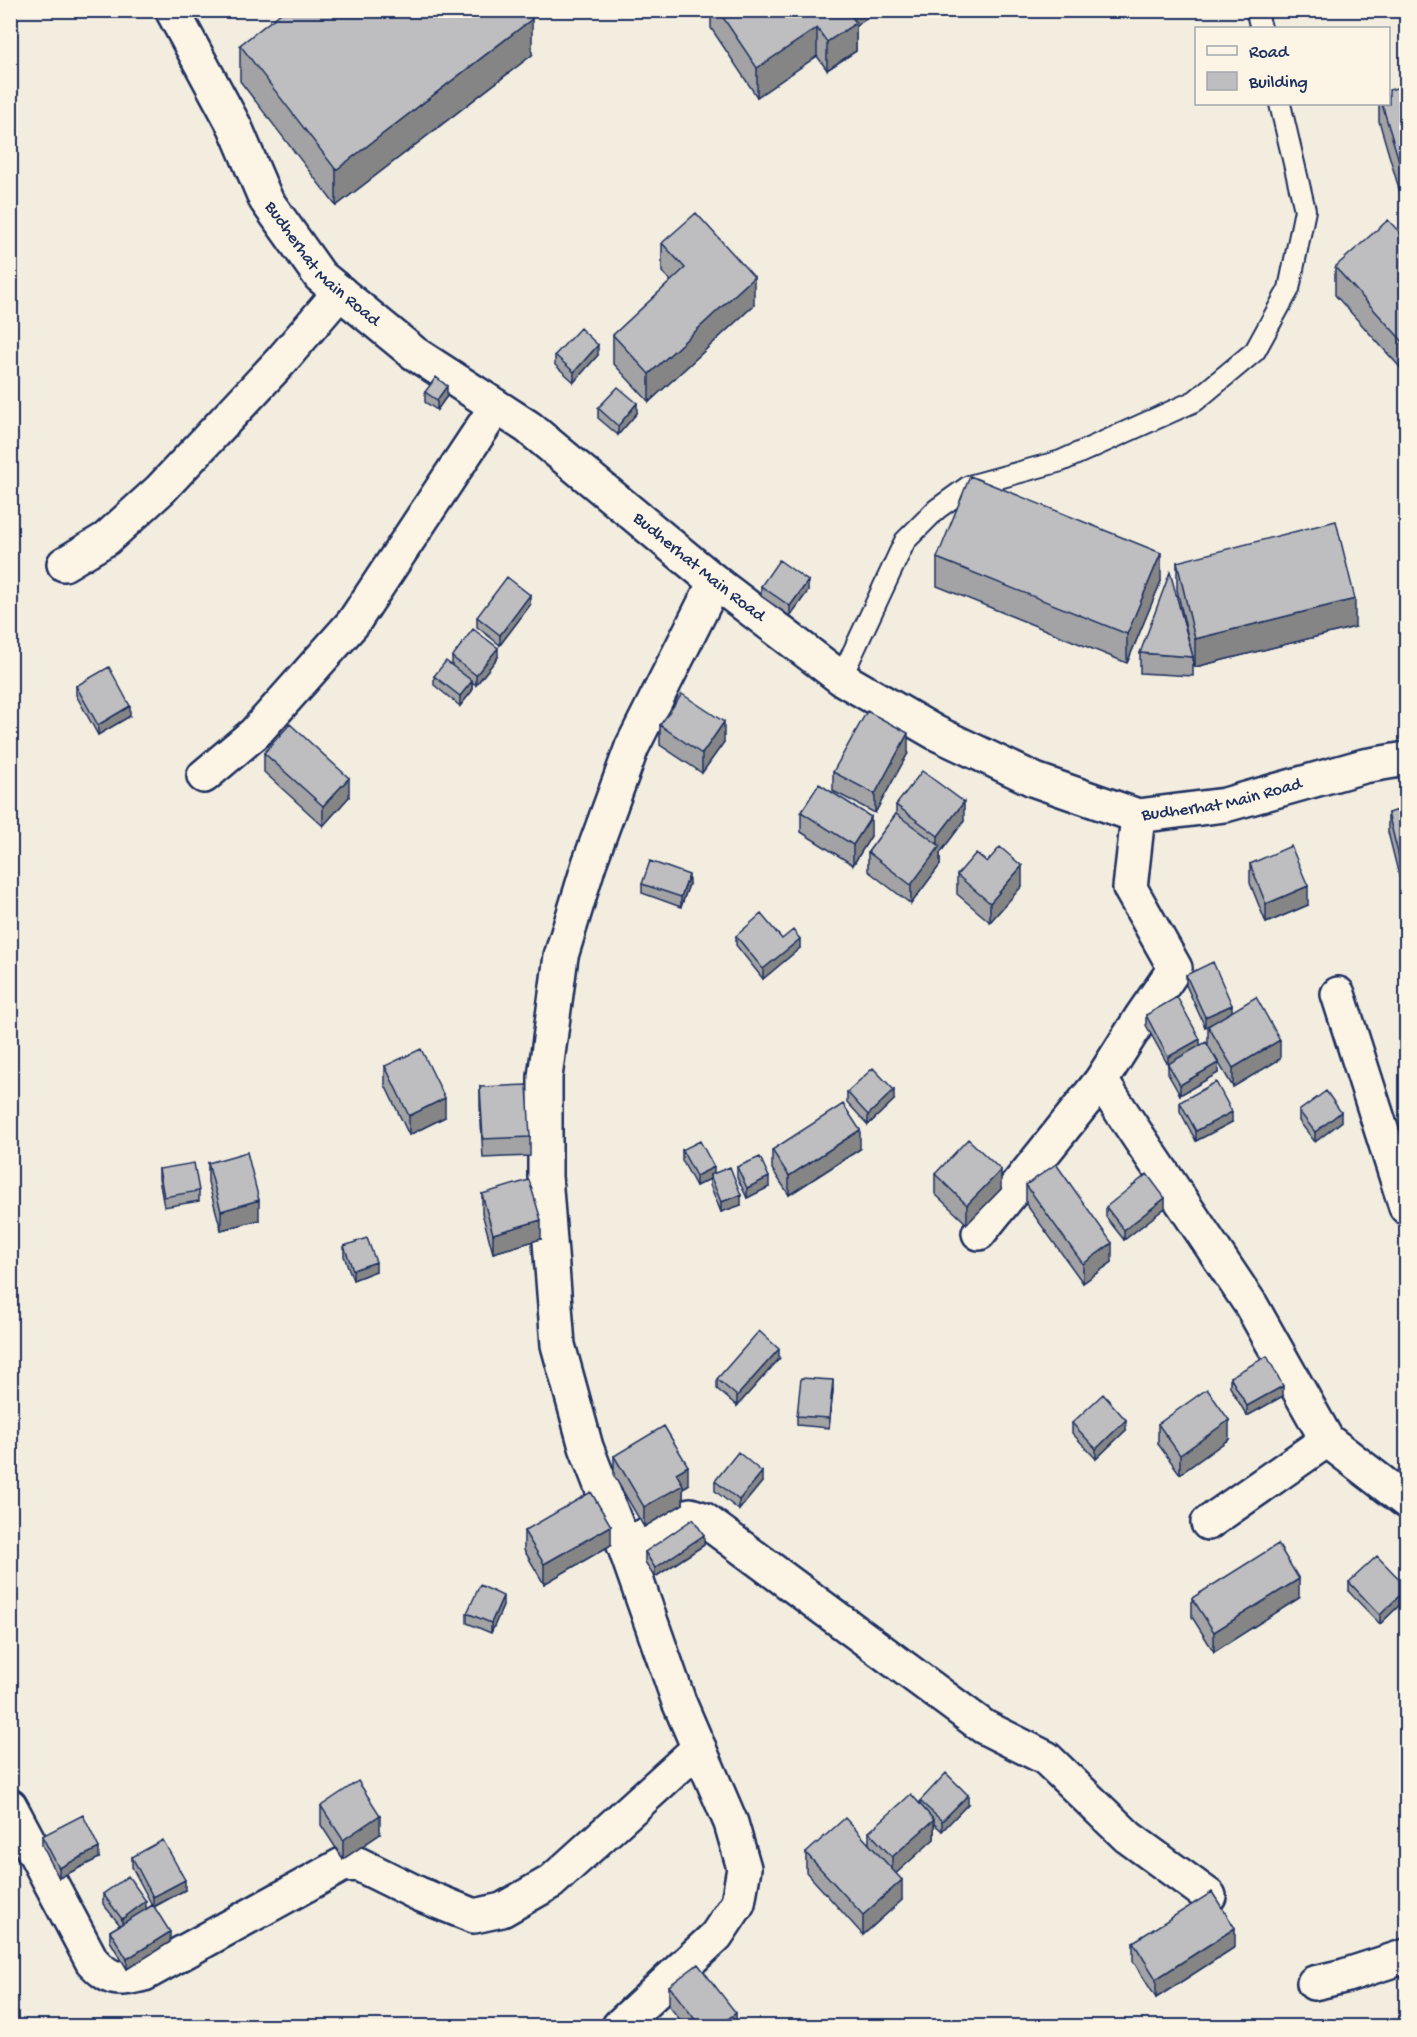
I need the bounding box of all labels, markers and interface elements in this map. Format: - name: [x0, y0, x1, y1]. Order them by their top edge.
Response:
- legend: [1195, 27, 1390, 105]
- text: Road: [1249, 43, 1290, 64]
- text: Building: [1248, 73, 1308, 94]
- street label: Budherhat Main Road: [259, 196, 385, 332]
- street label: Budherhat Main Road: [628, 507, 770, 628]
- street label: Budherhat Main Road: [1139, 773, 1306, 826]

